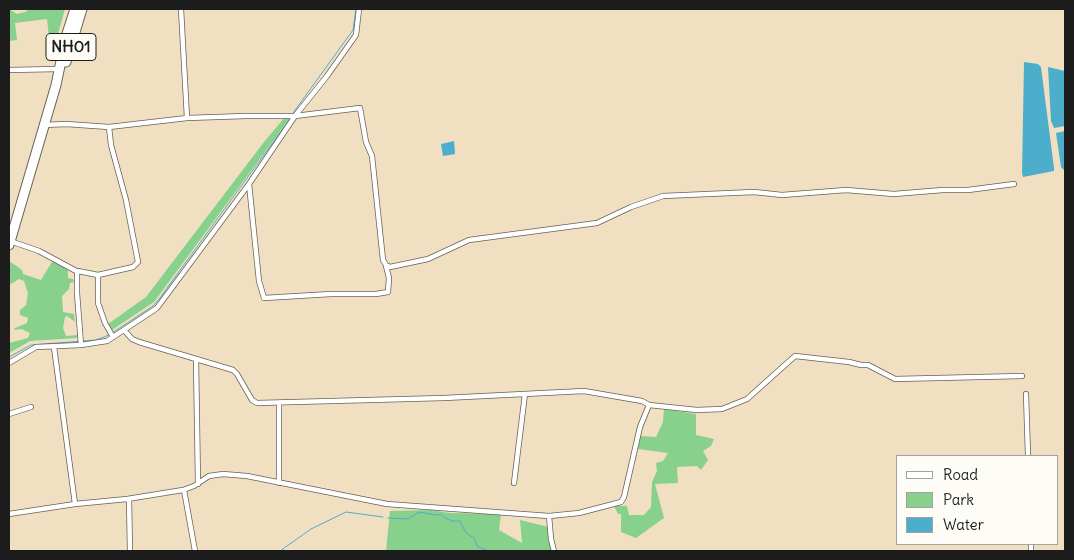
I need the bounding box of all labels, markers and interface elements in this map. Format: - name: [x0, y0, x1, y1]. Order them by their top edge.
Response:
- road number: NH01: [46, 34, 96, 61]
- legend: [896, 455, 1059, 545]
- text: Road: [943, 465, 978, 484]
- text: Park: [943, 490, 974, 509]
- text: Water: [943, 515, 984, 534]

